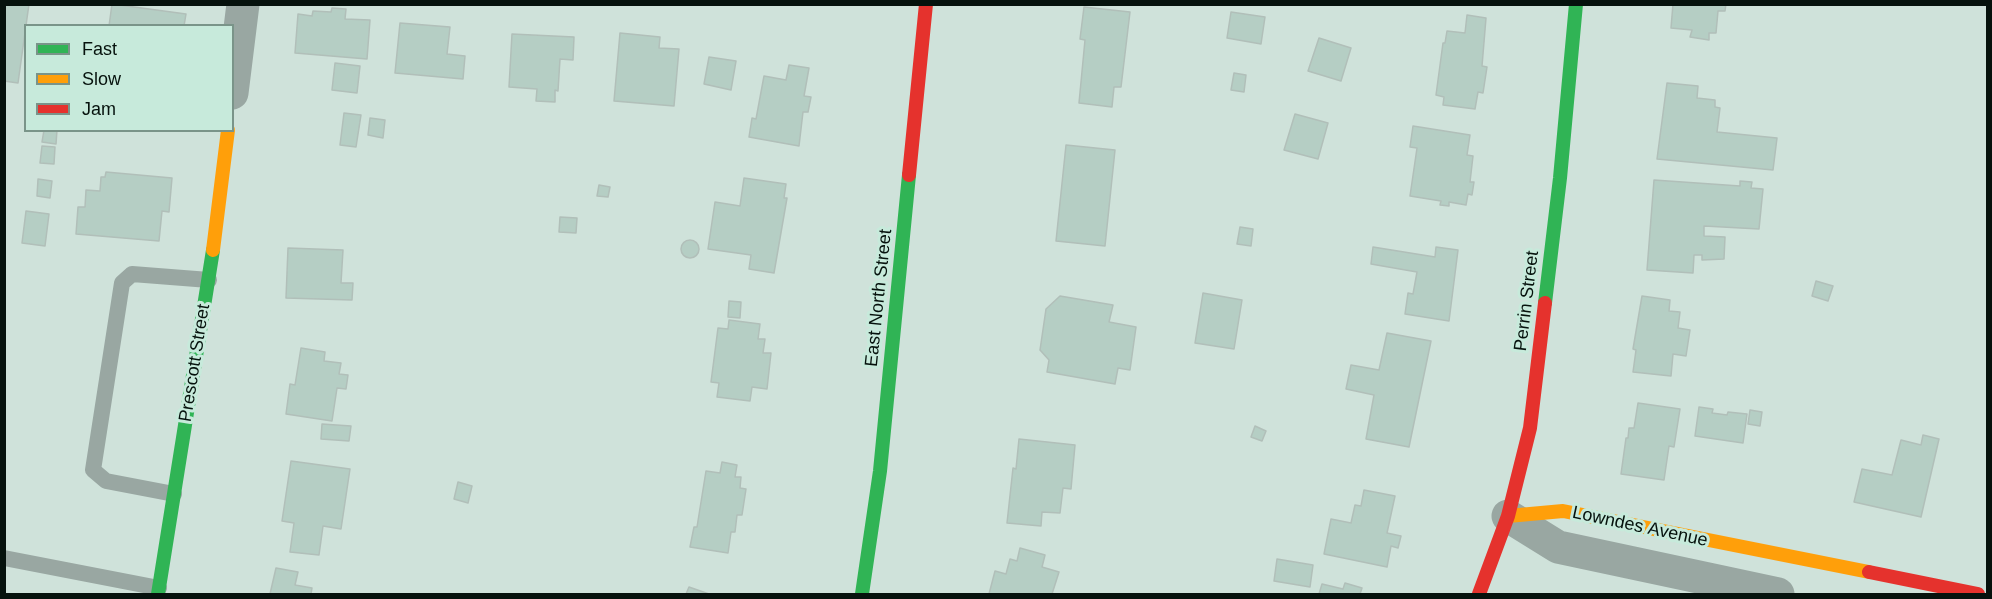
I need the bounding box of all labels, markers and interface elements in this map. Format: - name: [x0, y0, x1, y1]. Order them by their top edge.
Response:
- legend: [24, 24, 234, 132]
- text: Fast: [82, 39, 117, 59]
- text: Slow: [82, 69, 121, 89]
- text: Jam: [82, 99, 116, 119]
- street label: East North Street: [861, 228, 897, 368]
- street label: Perrin Street: [1510, 250, 1544, 352]
- street label: Prescott Street: [175, 303, 215, 423]
- street label: Lowndes Avenue: [1570, 502, 1710, 552]

